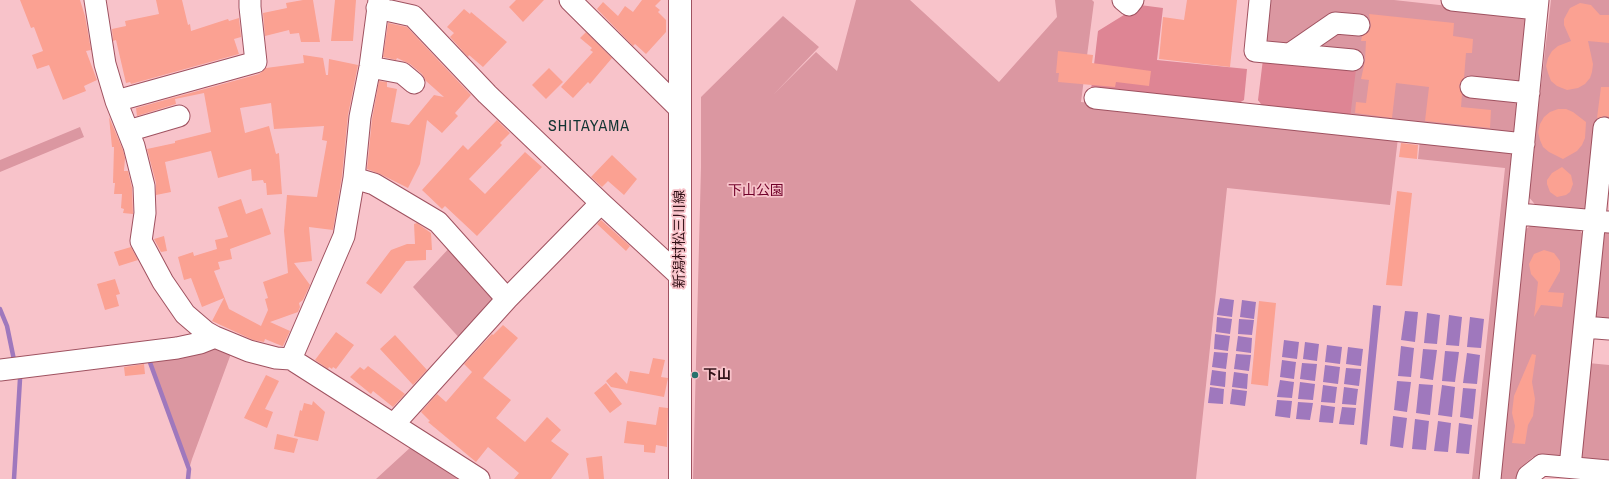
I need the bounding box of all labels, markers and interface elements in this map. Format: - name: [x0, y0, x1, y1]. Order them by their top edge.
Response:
- district label: SHITAYAMA: [548, 117, 630, 137]
- park label: 下山公園: [728, 183, 784, 199]
- street label: 新潟村松三川線: [672, 190, 688, 288]
- place label: 下山: [703, 367, 731, 383]
- marker: 下山: [690, 370, 700, 380]

